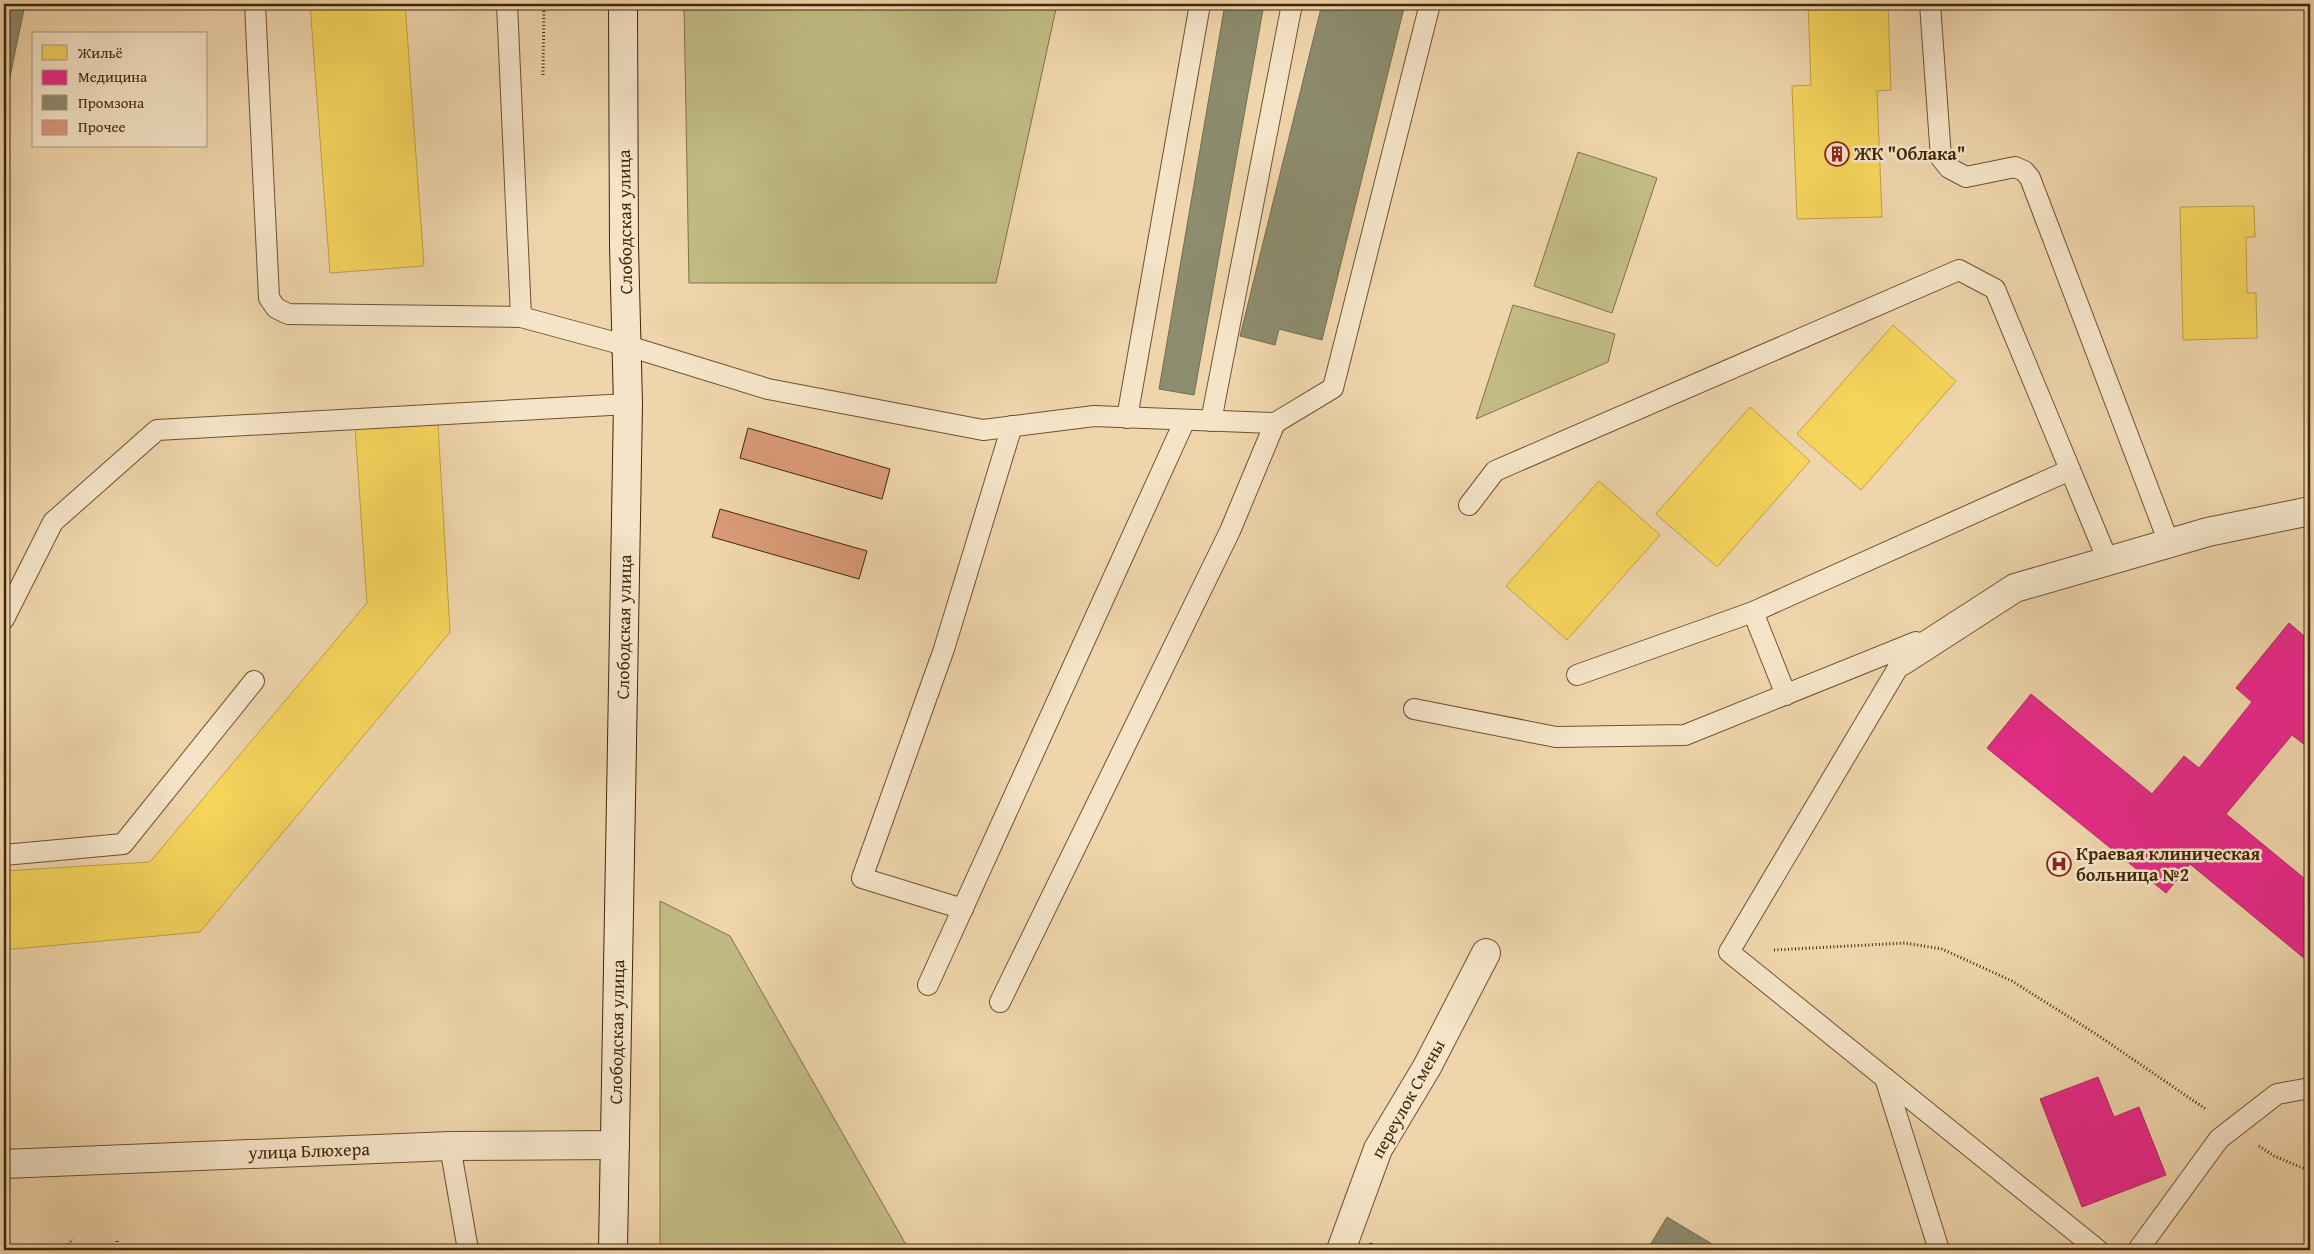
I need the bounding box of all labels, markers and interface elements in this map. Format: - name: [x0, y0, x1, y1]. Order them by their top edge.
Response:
- legend: [32, 32, 208, 148]
- text: Жильё: [77, 42, 123, 63]
- text: Медицина: [78, 66, 148, 87]
- text: Промзона: [78, 92, 145, 113]
- text: Прочее: [78, 116, 126, 137]
- place label: ЖК "Облака": [1853, 140, 1965, 167]
- building icon: ЖК "Облака": [1824, 141, 1850, 167]
- street label: Слободская улица: [610, 149, 639, 295]
- street label: Слободская улица: [609, 554, 638, 700]
- place label: Краевая клиническая больница №2: [2076, 840, 2260, 888]
- hospital icon: Краевая клиническая больница №2: [2046, 851, 2072, 877]
- street label: Слободская улица: [602, 959, 631, 1105]
- street label: переулок Смены: [1364, 1034, 1452, 1163]
- street label: улица Блюхера: [247, 1135, 371, 1166]

